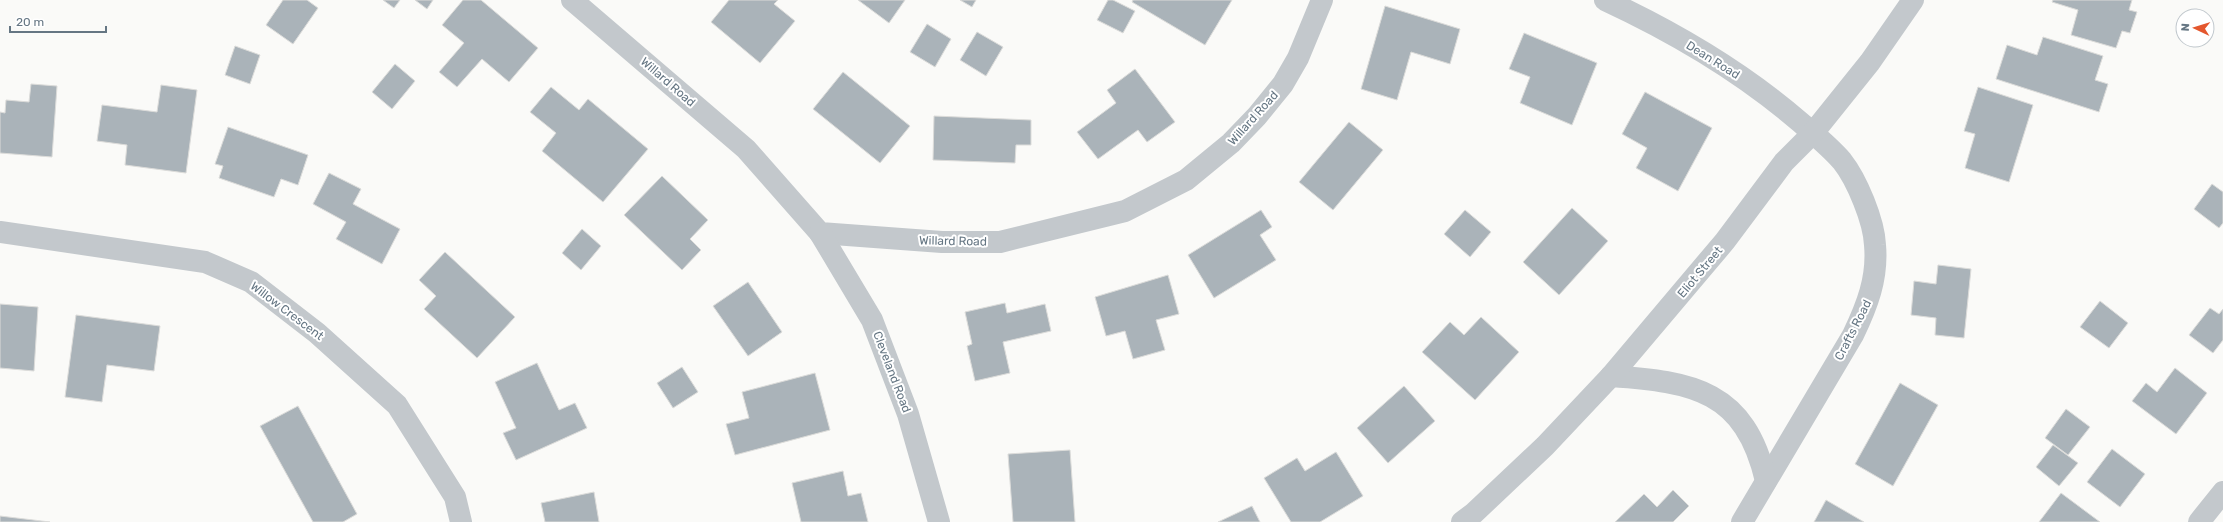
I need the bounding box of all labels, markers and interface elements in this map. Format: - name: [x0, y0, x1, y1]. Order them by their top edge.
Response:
- scale bar: [10, 8, 106, 34]
- north arrow: [2175, 8, 2215, 48]
- text: 20 m: [16, 15, 44, 29]
- text: N: [2179, 23, 2192, 32]
- street label: Dean Road: [1684, 38, 1742, 82]
- street label: Willard Road: [638, 54, 698, 110]
- street label: Willard Road: [1225, 88, 1281, 148]
- street label: Willard Road: [919, 233, 987, 249]
- street label: Eliot Street: [1675, 243, 1726, 300]
- street label: Willow Crescent: [248, 279, 327, 343]
- street label: Crafts Road: [1832, 297, 1874, 363]
- street label: Cleveland Road: [870, 329, 914, 415]

